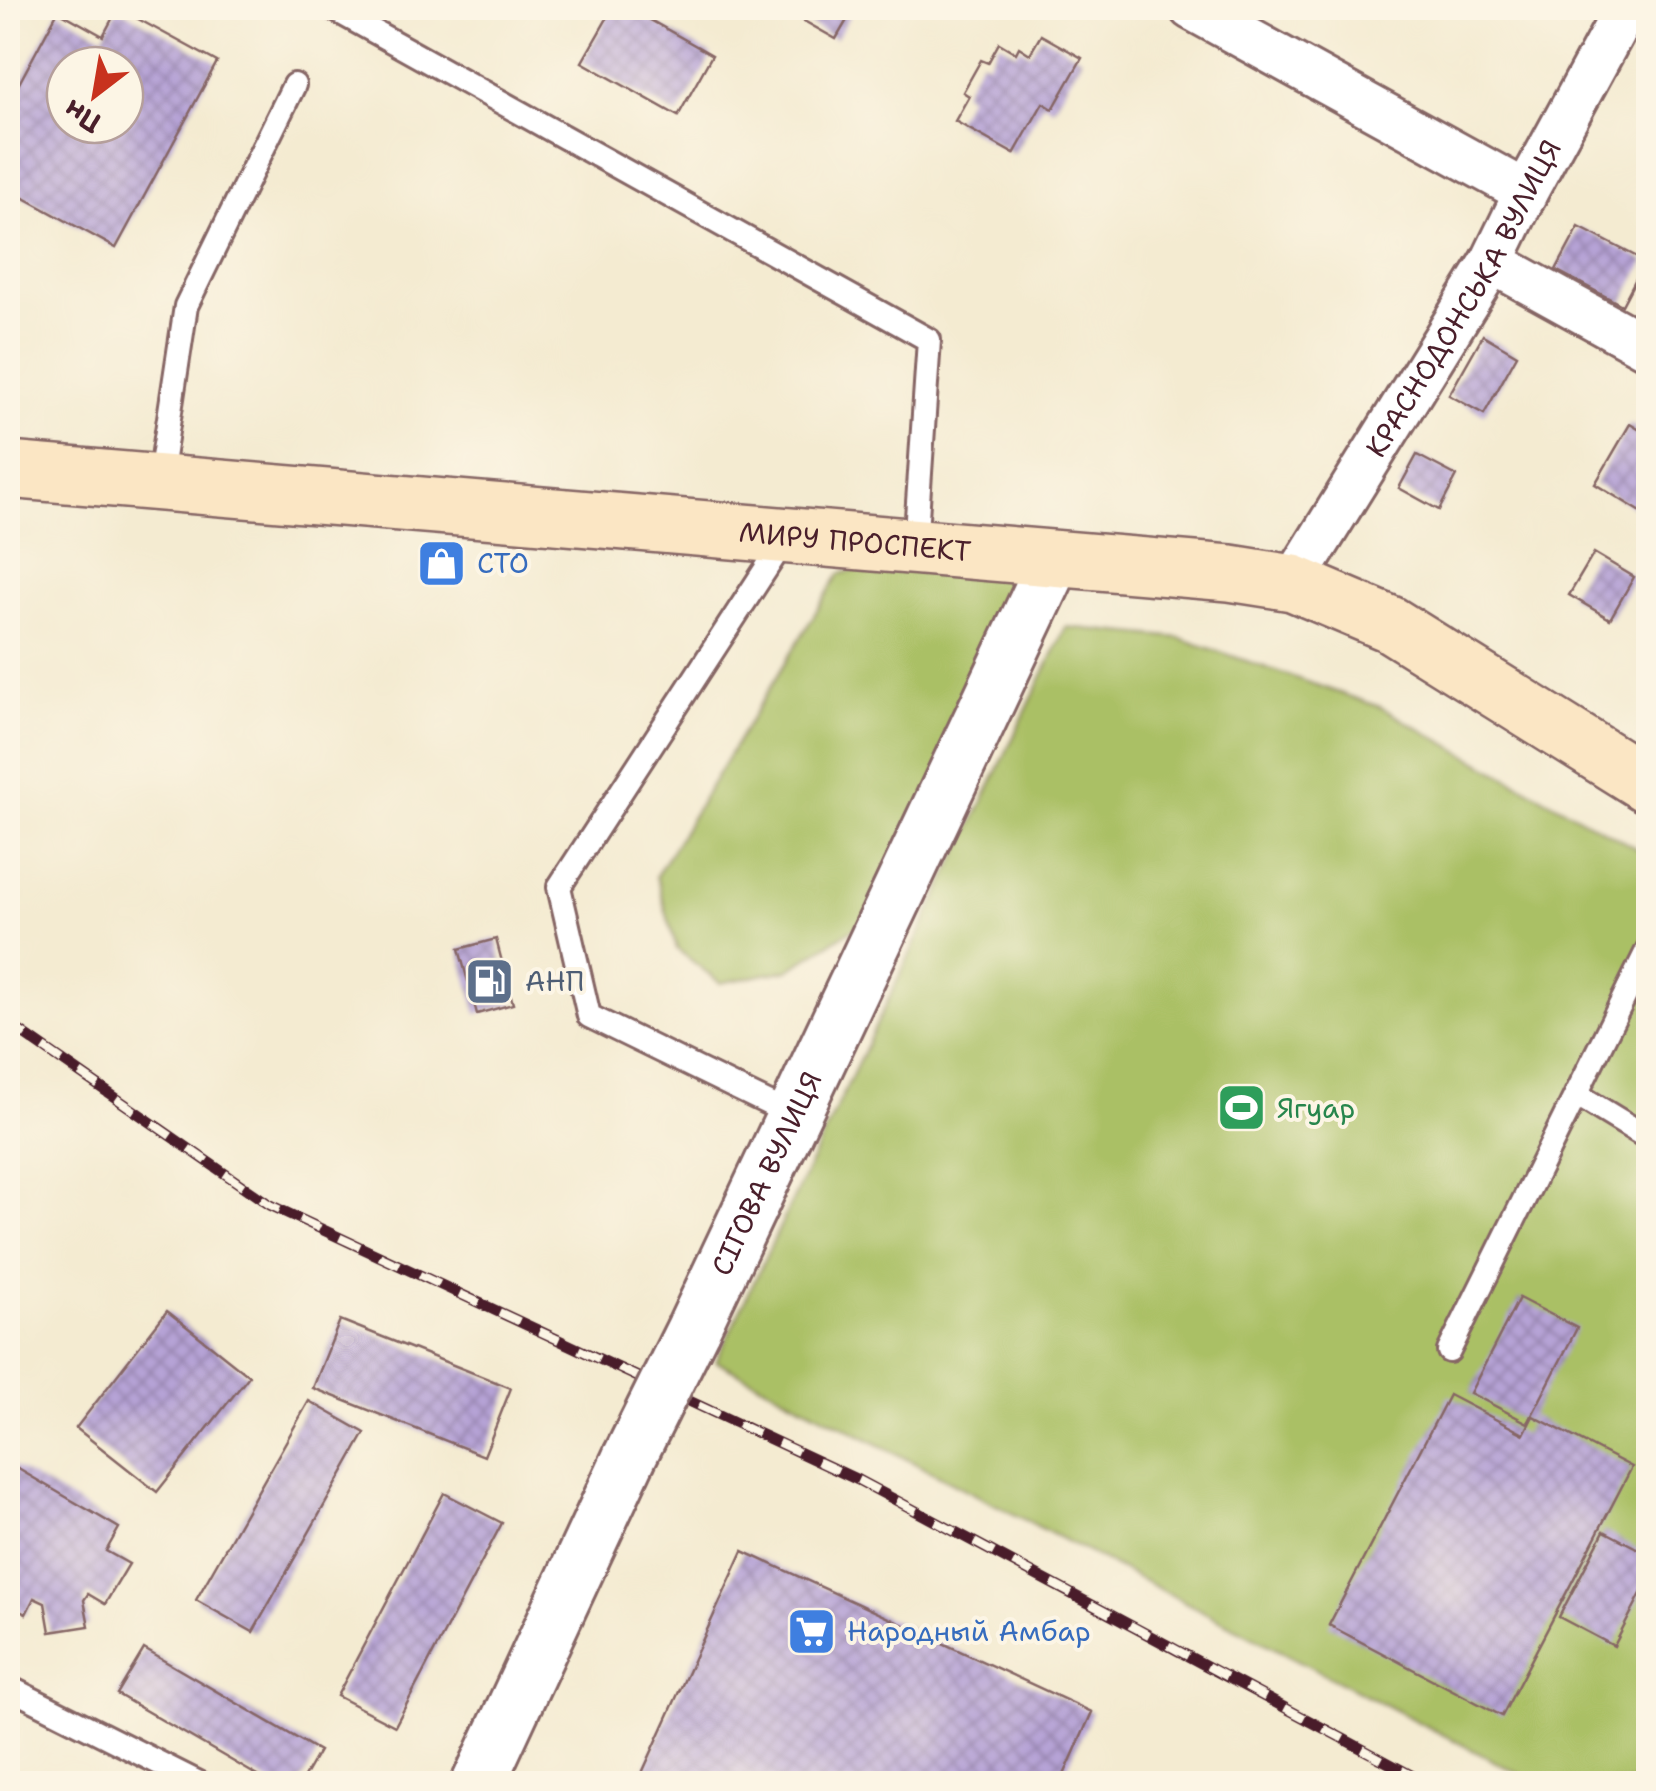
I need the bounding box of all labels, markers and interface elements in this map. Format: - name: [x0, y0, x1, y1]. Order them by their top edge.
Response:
- north arrow: [45, 45, 145, 145]
- text: Пн: [56, 91, 108, 142]
- street label: КРАСНОДОНСЬКА ВУЛИЦЯ: [1357, 133, 1570, 464]
- street label: МИРУ ПРОСПЕКТ: [737, 513, 973, 570]
- shop icon: СТО: [416, 537, 468, 589]
- place label: СТО: [477, 544, 529, 582]
- fuel station icon: АНП: [464, 955, 516, 1007]
- place label: АНП: [525, 962, 584, 1000]
- street label: СІГОВА ВУЛИЦЯ: [702, 1065, 831, 1282]
- sports icon: Ягуар: [1216, 1082, 1268, 1134]
- place label: Ягуар: [1277, 1089, 1355, 1127]
- supermarket icon: Народный Амбар: [786, 1605, 838, 1657]
- place label: Народный Амбар: [847, 1612, 1091, 1650]

